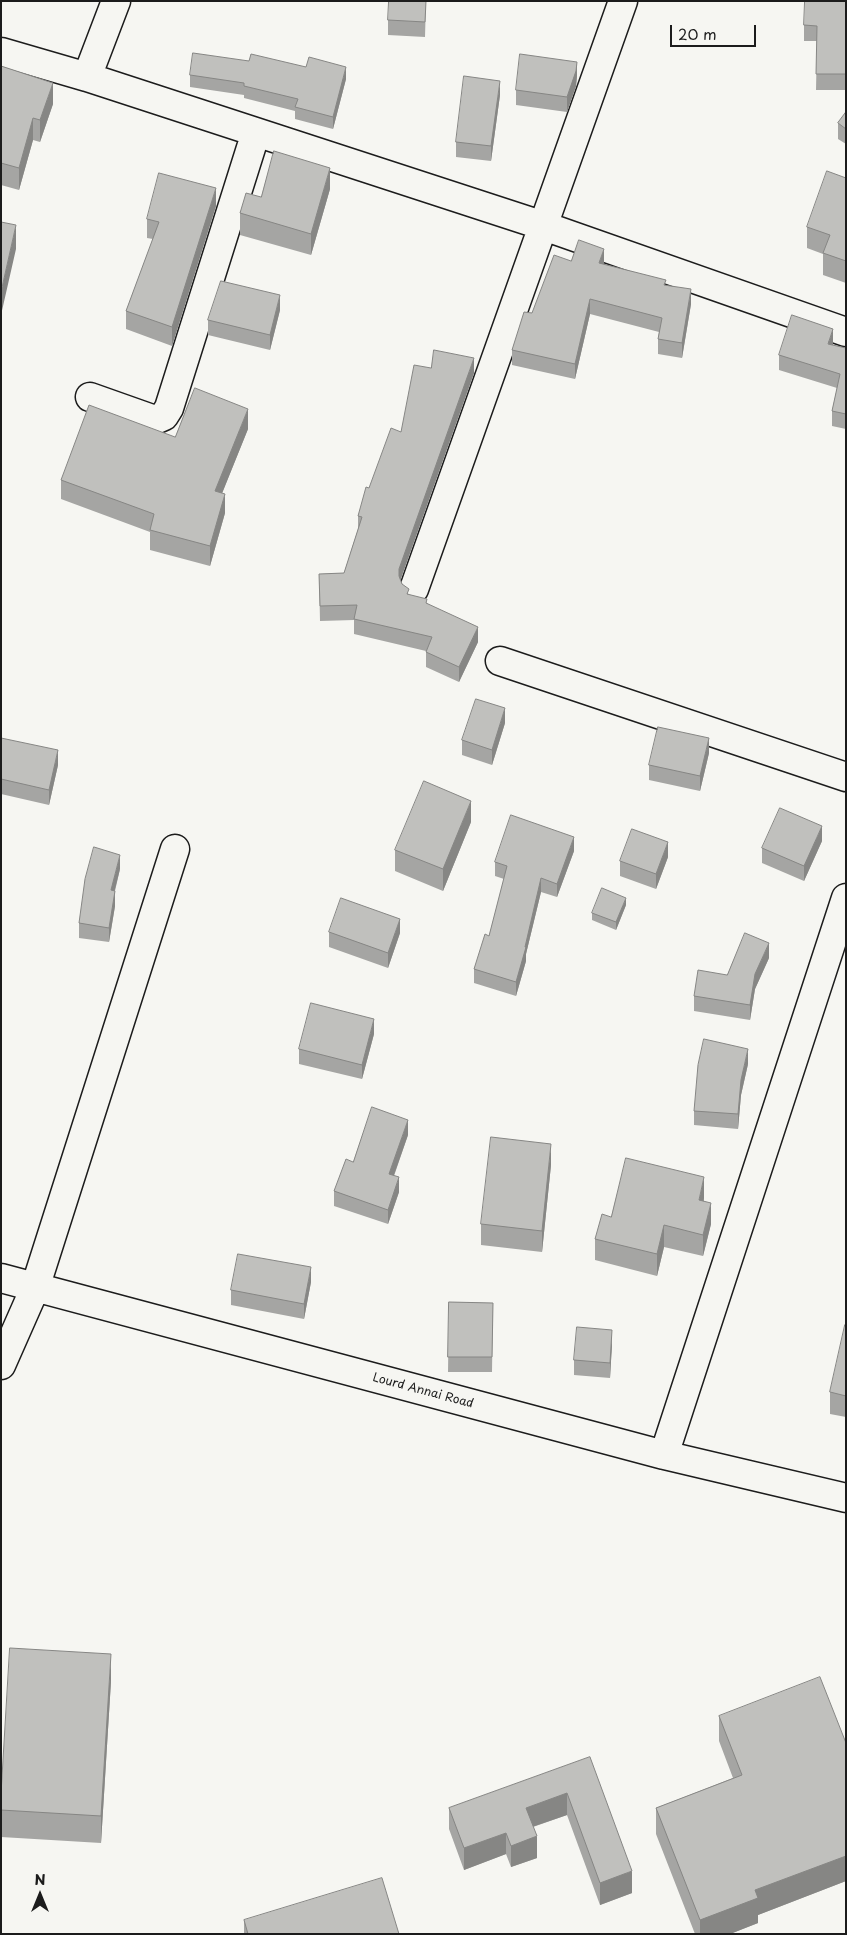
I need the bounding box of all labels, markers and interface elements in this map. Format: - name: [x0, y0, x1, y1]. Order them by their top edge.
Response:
- scale bar: [672, 15, 758, 47]
- text: 20 m: [678, 22, 717, 45]
- street label: Lourd Annai Road: [371, 1371, 475, 1411]
- text: N: [34, 1869, 46, 1890]
- north arrow: [15, 1870, 65, 1920]

